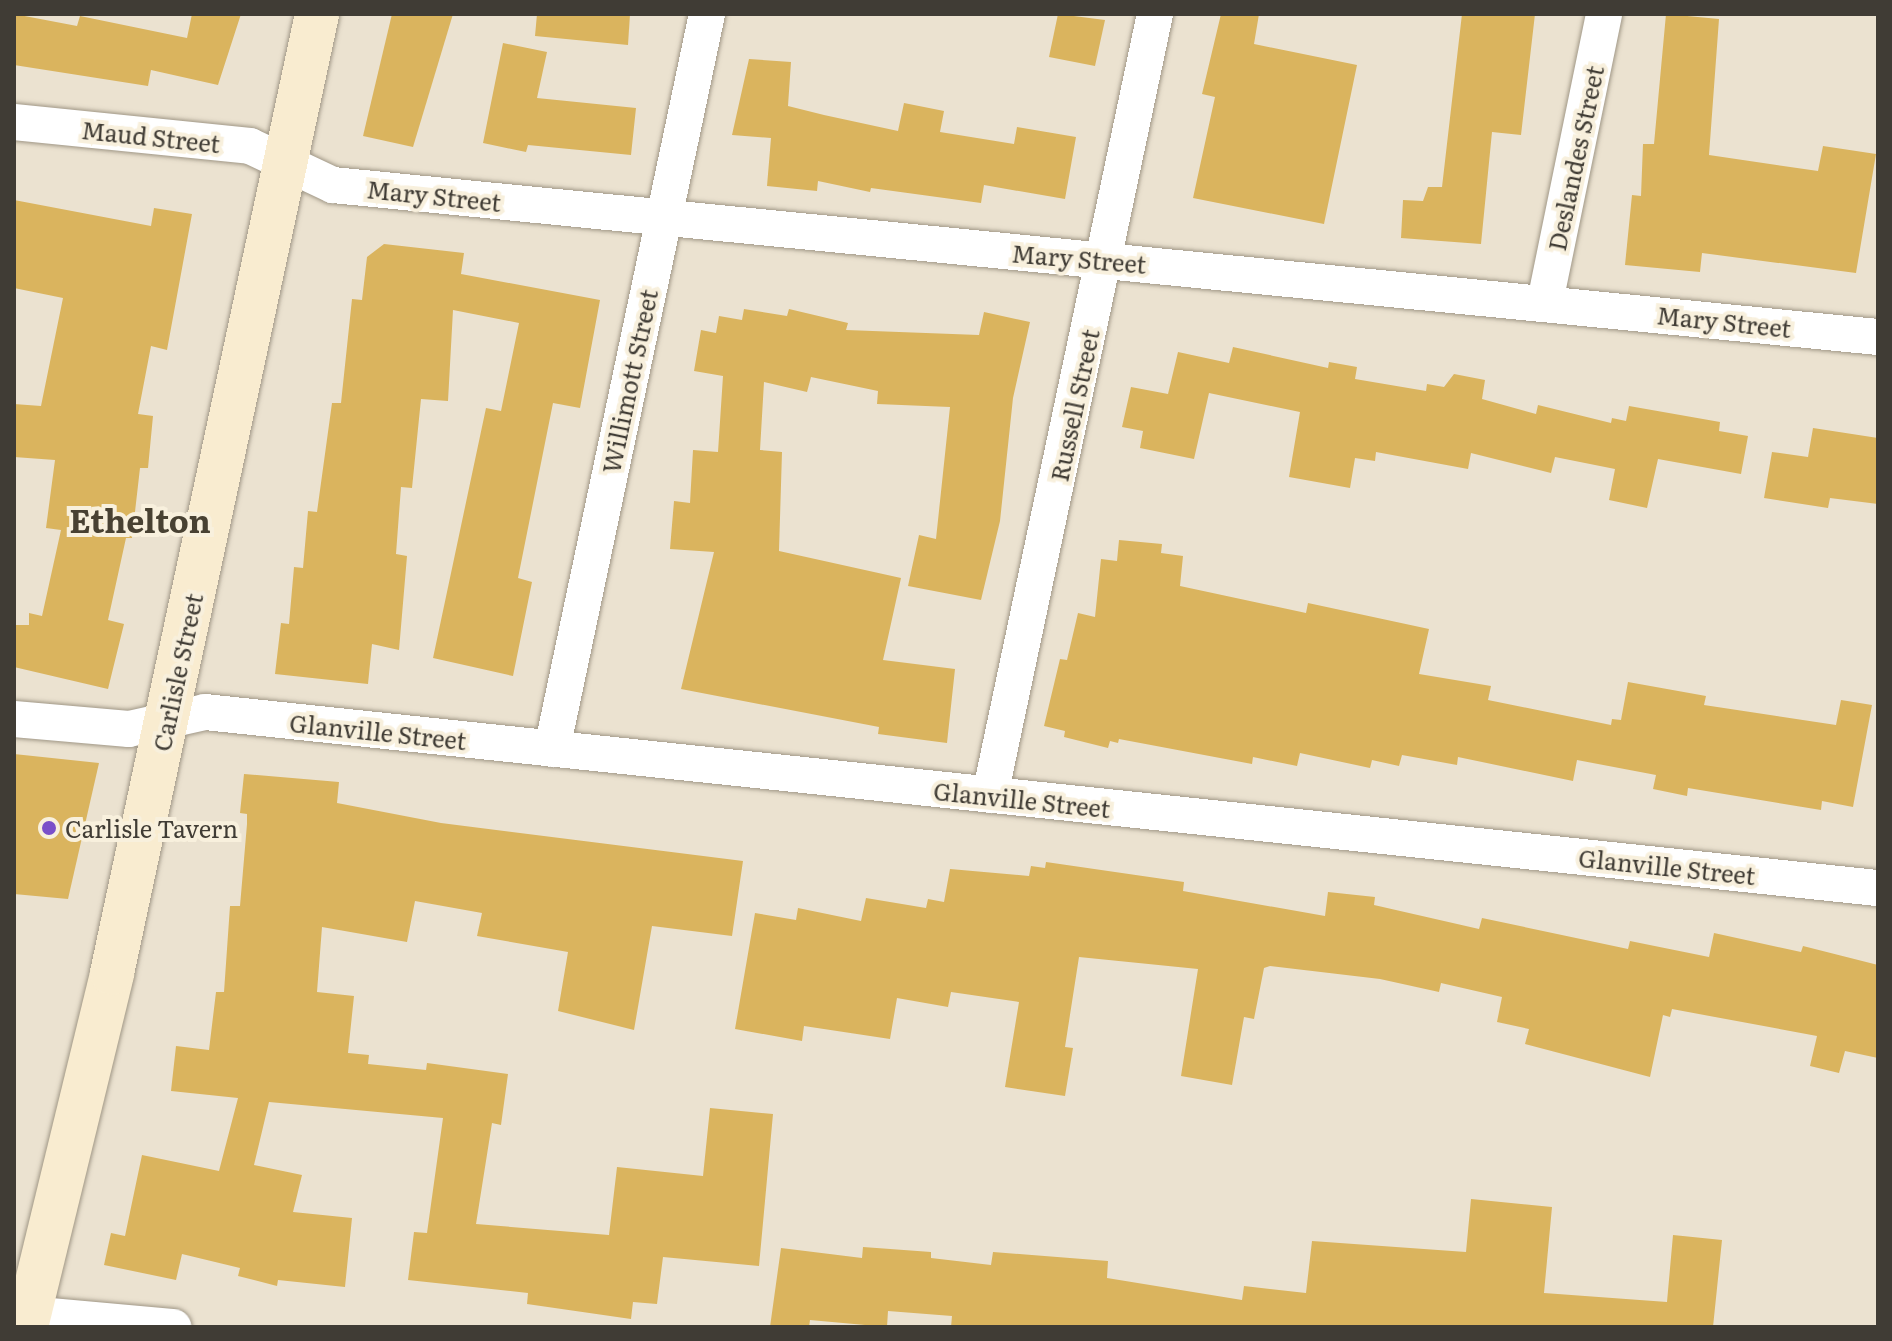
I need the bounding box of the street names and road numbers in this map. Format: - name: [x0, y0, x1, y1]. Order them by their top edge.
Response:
- street label: Deslandes Street: [1541, 63, 1609, 253]
- street label: Maud Street: [80, 114, 222, 158]
- street label: Mary Street: [365, 174, 503, 216]
- street label: Mary Street: [1011, 238, 1147, 278]
- street label: Willimott Street: [595, 286, 663, 476]
- street label: Mary Street: [1655, 300, 1793, 342]
- street label: Russell Street: [1044, 326, 1104, 484]
- street label: Carlisle Street: [146, 590, 208, 754]
- street label: Glanville Street: [288, 707, 468, 755]
- street label: Glanville Street: [932, 775, 1112, 823]
- street label: Glanville Street: [1577, 842, 1757, 890]

